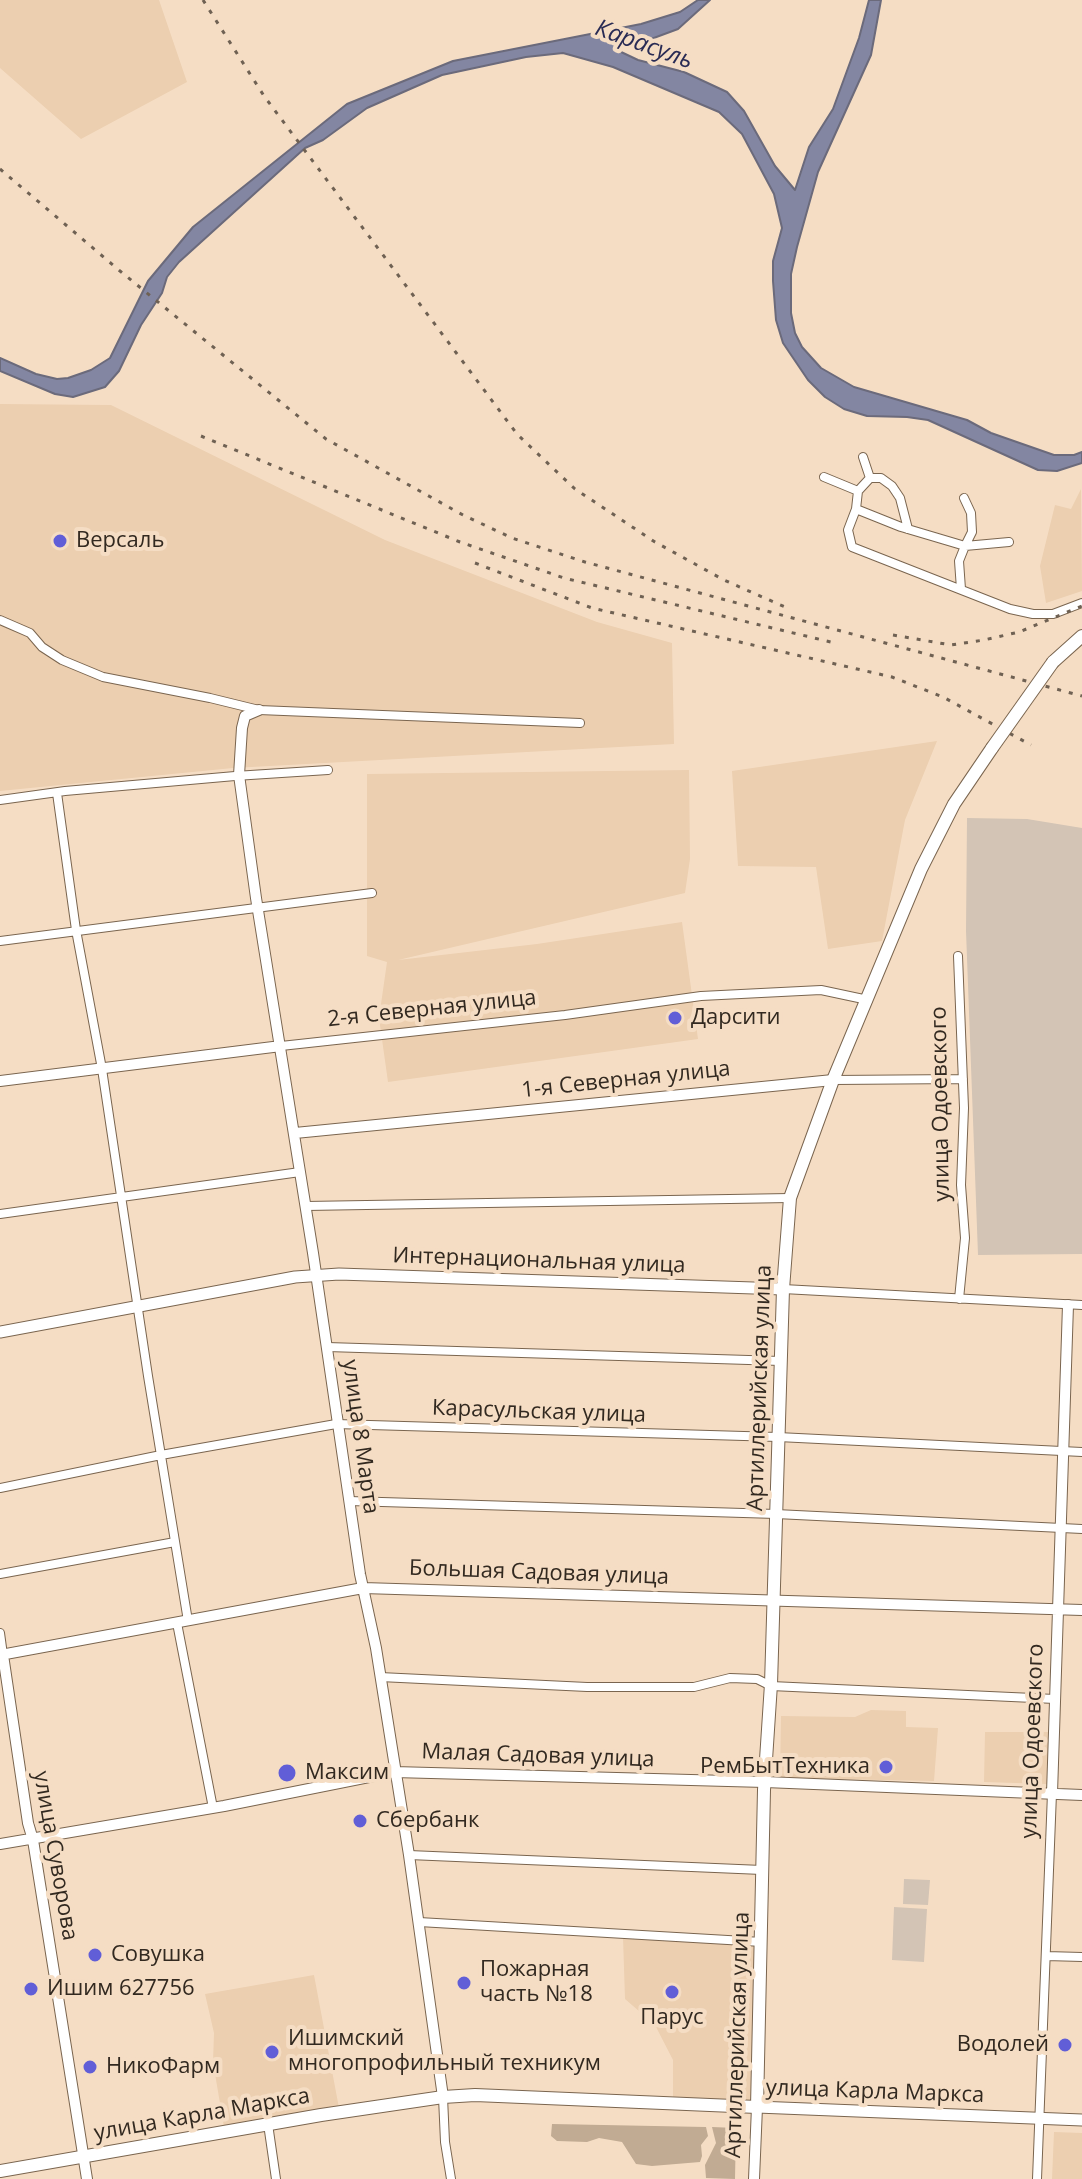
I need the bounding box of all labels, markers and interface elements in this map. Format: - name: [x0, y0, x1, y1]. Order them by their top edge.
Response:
- water label: Карасуль: [591, 14, 697, 76]
- place label: Версаль: [76, 528, 164, 554]
- marker: Версаль: [51, 532, 69, 550]
- street label: 2-я Северная улица: [326, 985, 538, 1033]
- place label: Дарсити: [691, 1005, 781, 1031]
- street label: улица Одоевского: [926, 1006, 956, 1202]
- marker: Дарсити: [666, 1009, 684, 1027]
- street label: 1-я Северная улица: [520, 1056, 732, 1104]
- street label: Интернациональная улица: [392, 1243, 686, 1279]
- street label: Артиллерийская улица: [743, 1264, 777, 1512]
- street label: улица 8 Марта: [336, 1358, 384, 1516]
- street label: Карасульская улица: [432, 1395, 646, 1429]
- street label: Большая Садовая улица: [408, 1555, 670, 1591]
- street label: улица Одоевского: [1016, 1643, 1050, 1839]
- street label: Малая Садовая улица: [421, 1739, 655, 1773]
- place label: РемБытТехника: [700, 1754, 870, 1780]
- marker: РемБытТехника: [877, 1758, 895, 1776]
- place label: Максим: [305, 1760, 389, 1786]
- marker: Максим: [276, 1762, 298, 1784]
- street label: улица Суворова: [27, 1769, 83, 1943]
- place label: Сбербанк: [376, 1808, 479, 1834]
- marker: Сбербанк: [351, 1812, 369, 1830]
- street label: Артиллерийская улица: [721, 1911, 755, 2159]
- place label: Совушка: [111, 1942, 205, 1968]
- marker: Совушка: [86, 1946, 104, 1964]
- place label: Пожарная часть №18: [480, 1957, 593, 2008]
- marker: Пожарная часть №18: [455, 1974, 473, 1992]
- place label: Ишим 627756: [47, 1976, 195, 2002]
- marker: Ишим 627756: [22, 1980, 40, 1998]
- marker: Парус: [663, 1983, 681, 2001]
- place label: Парус: [640, 2005, 704, 2031]
- place label: Ишимский многопрофильный техникум: [288, 2026, 601, 2078]
- place label: Водолей: [957, 2032, 1049, 2058]
- marker: Водолей: [1056, 2036, 1074, 2054]
- marker: Ишимский многопрофильный техникум: [263, 2043, 281, 2061]
- place label: НикоФарм: [106, 2054, 220, 2080]
- marker: НикоФарм: [81, 2058, 99, 2076]
- street label: улица Карла Маркса: [765, 2075, 985, 2109]
- street label: улица Карла Маркса: [92, 2083, 312, 2147]

